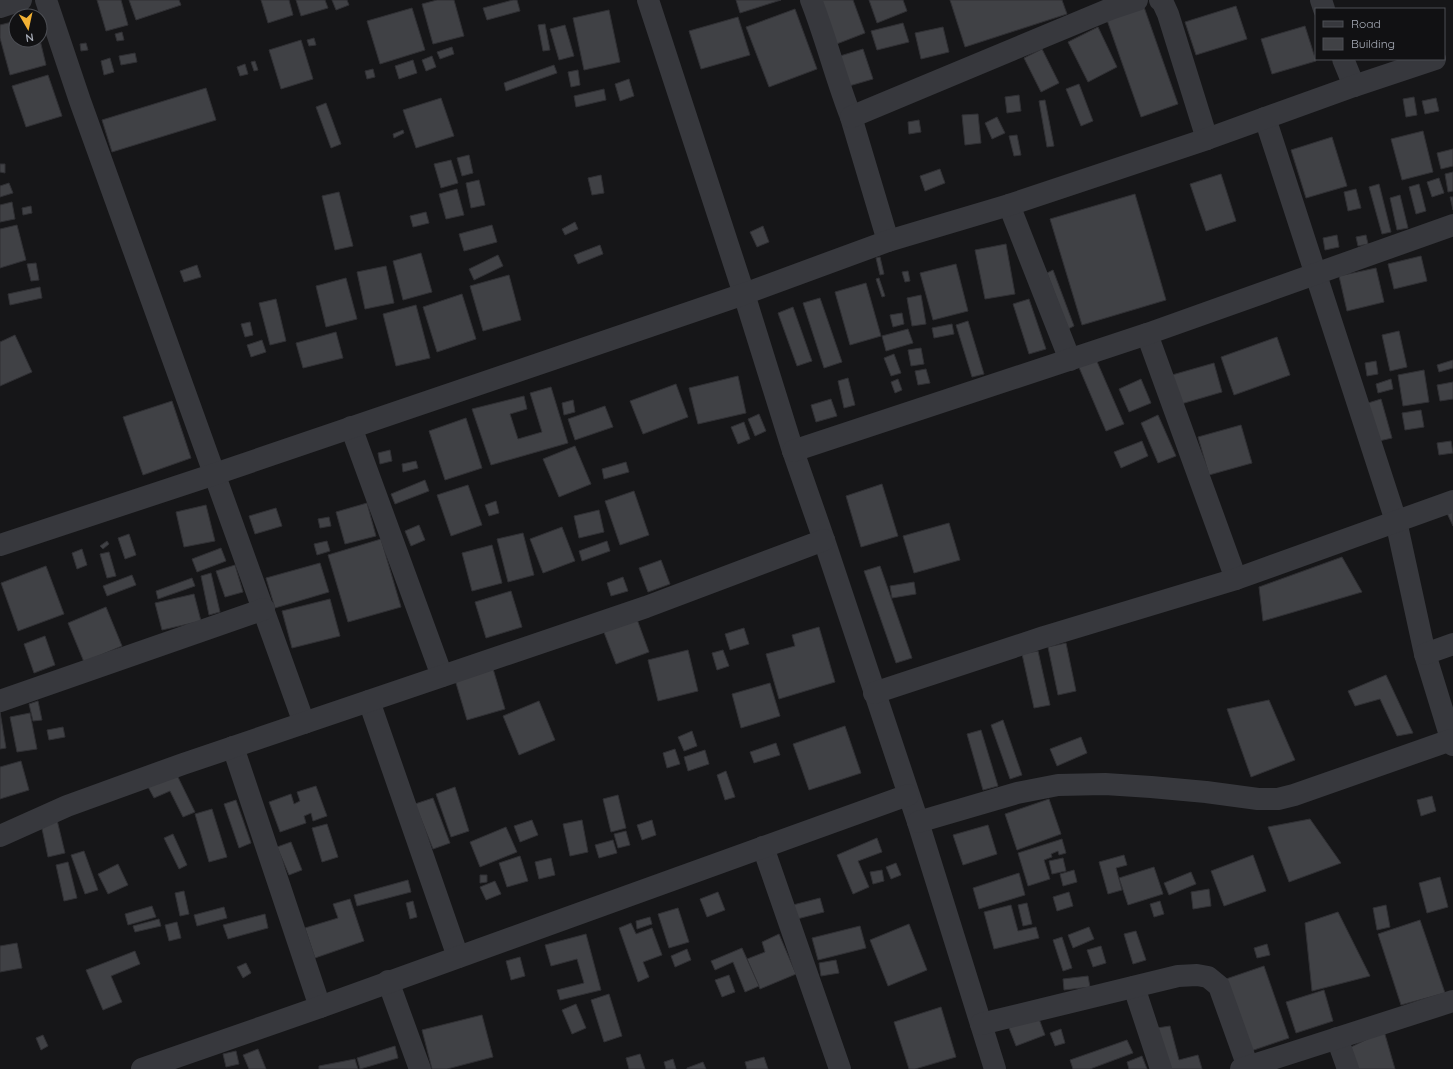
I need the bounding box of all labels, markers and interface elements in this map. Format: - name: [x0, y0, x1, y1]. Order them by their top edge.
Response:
- north arrow: [8, 8, 48, 48]
- legend: [1315, 8, 1445, 60]
- text: Road: [1351, 16, 1381, 31]
- text: N: [24, 30, 35, 45]
- text: Building: [1351, 36, 1395, 51]

